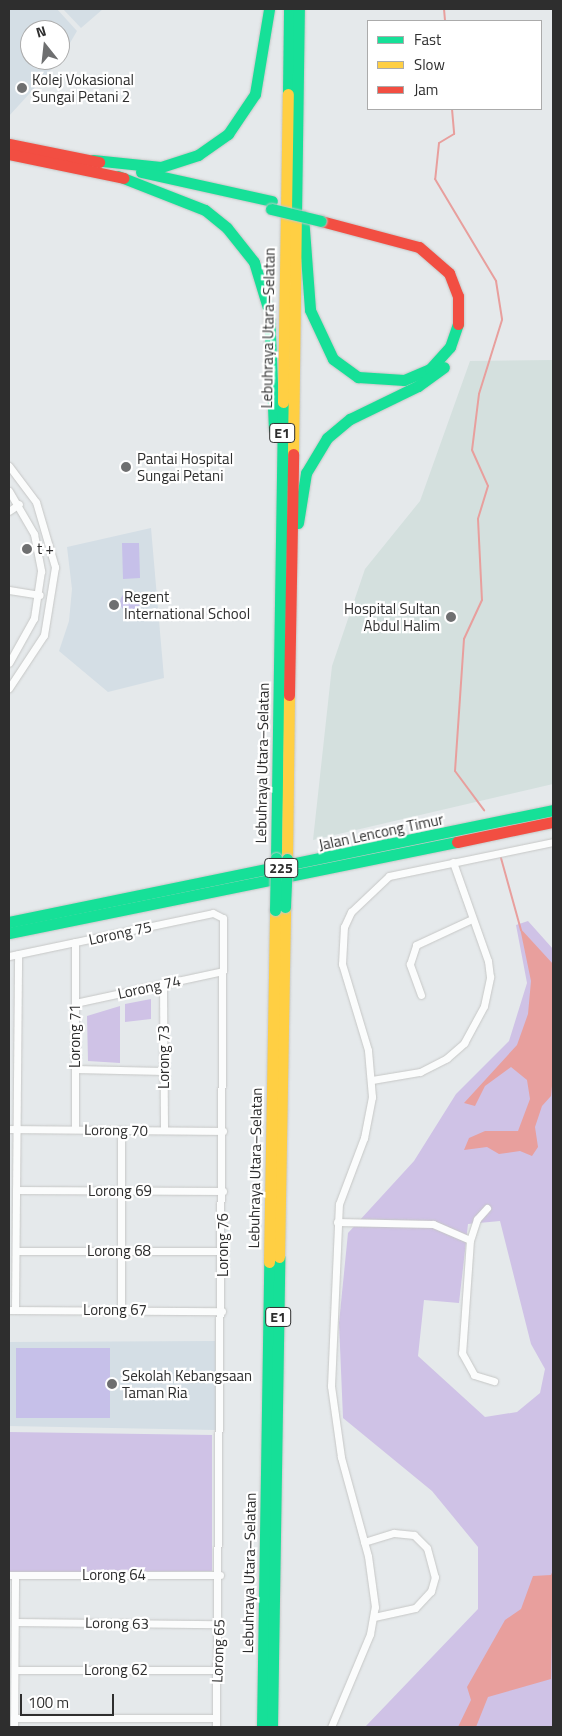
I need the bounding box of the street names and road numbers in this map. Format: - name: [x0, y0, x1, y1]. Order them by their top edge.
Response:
- street label: Lebuhraya Utara–Selatan: [258, 247, 278, 409]
- road number: E1: [268, 422, 296, 444]
- street label: Lebuhraya Utara–Selatan: [252, 682, 272, 844]
- street label: Jalan Lencong Timur: [317, 810, 445, 854]
- road number: 225: [264, 856, 298, 880]
- street label: Lorong 75: [87, 918, 153, 948]
- street label: Lorong 74: [116, 972, 182, 1002]
- street label: Lorong 71: [66, 1004, 84, 1068]
- street label: Lorong 73: [155, 1025, 173, 1089]
- street label: Lebuhraya Utara–Selatan: [245, 1087, 265, 1249]
- street label: Lorong 70: [84, 1120, 148, 1140]
- street label: Lorong 69: [88, 1182, 152, 1200]
- street label: Lorong 76: [214, 1213, 232, 1277]
- street label: Lorong 68: [87, 1242, 151, 1260]
- street label: Lorong 67: [83, 1301, 147, 1319]
- road number: E1: [264, 1305, 292, 1328]
- street label: Lebuhraya Utara–Selatan: [239, 1492, 259, 1654]
- street label: Lorong 64: [82, 1566, 146, 1584]
- street label: Lorong 63: [85, 1613, 149, 1633]
- street label: Lorong 65: [208, 1619, 228, 1683]
- street label: Lorong 62: [84, 1661, 148, 1679]

